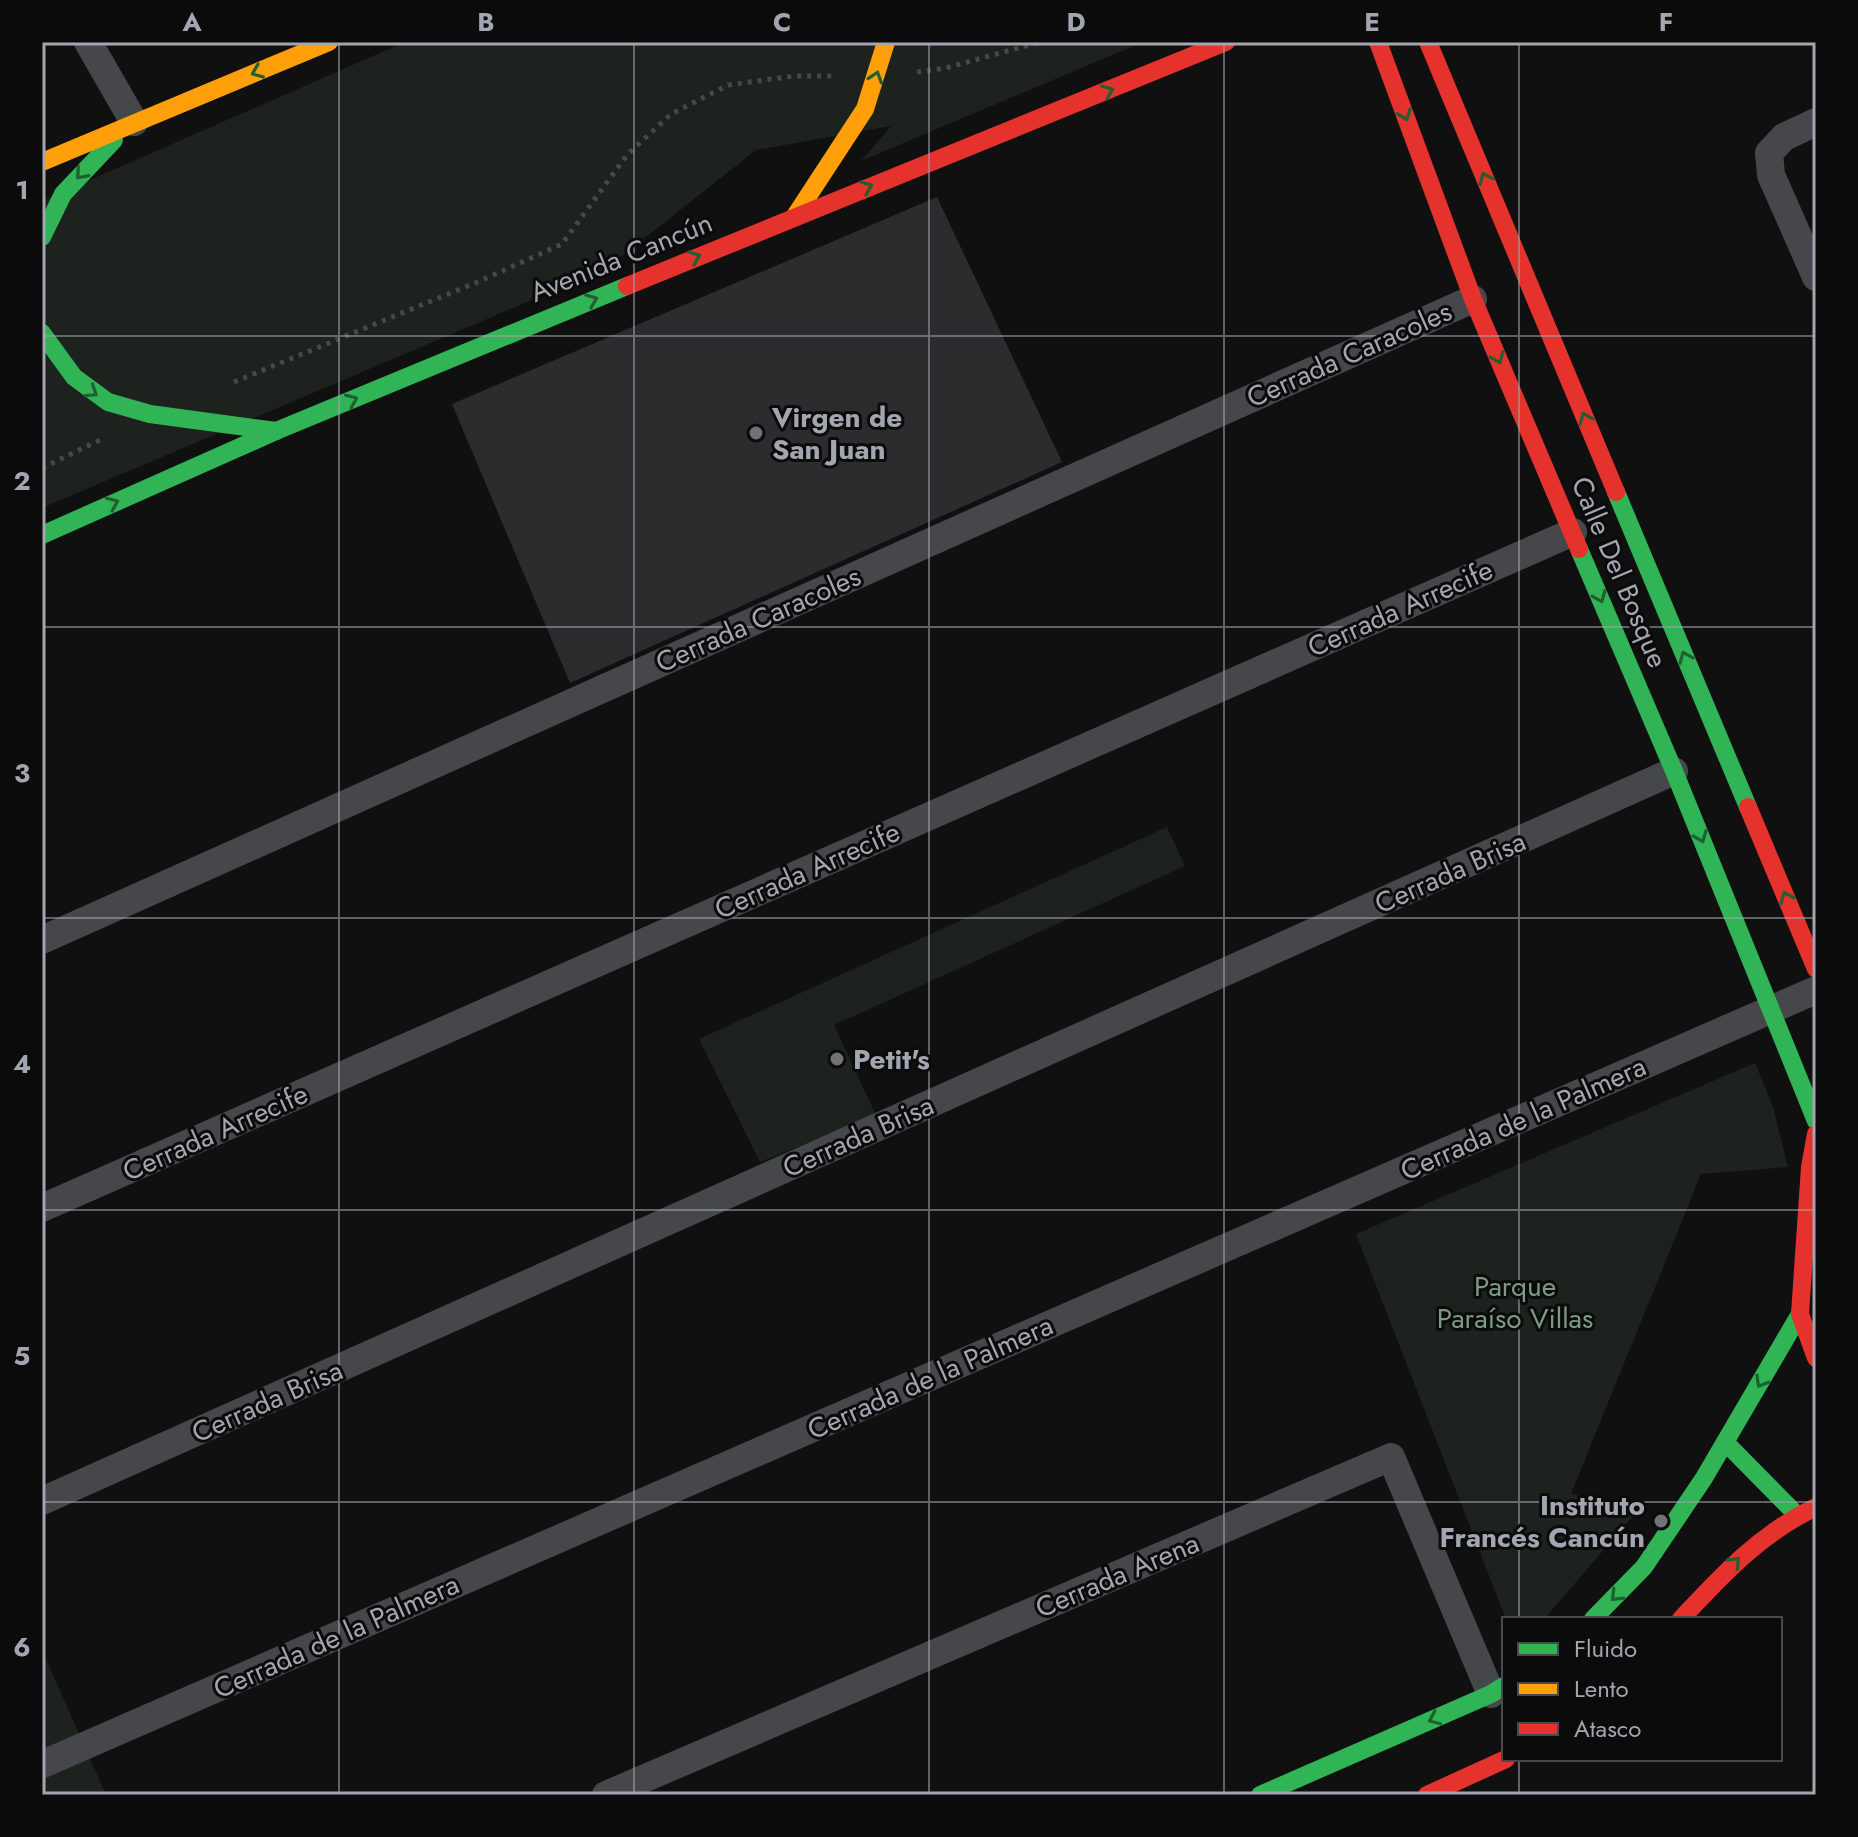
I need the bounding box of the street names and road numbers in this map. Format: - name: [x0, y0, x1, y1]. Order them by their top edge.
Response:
- street label: Avenida Cancún: [524, 202, 718, 313]
- street label: Cerrada Caracoles: [1240, 291, 1458, 418]
- street label: Calle Del Bosque: [1561, 470, 1678, 674]
- street label: Cerrada Arrecife: [1301, 549, 1499, 668]
- street label: Cerrada Caracoles: [649, 556, 867, 683]
- street label: Cerrada Arrecife: [708, 811, 906, 930]
- street label: Cerrada Brisa: [1368, 821, 1532, 924]
- street label: Cerrada de la Palmera: [1394, 1046, 1653, 1191]
- street label: Cerrada Arrecife: [116, 1073, 314, 1192]
- street label: Cerrada Brisa: [776, 1085, 940, 1188]
- street label: Cerrada de la Palmera: [801, 1305, 1060, 1450]
- street label: Cerrada Brisa: [185, 1350, 349, 1453]
- street label: Cerrada Arena: [1029, 1523, 1205, 1628]
- street label: Cerrada de la Palmera: [207, 1564, 466, 1709]

